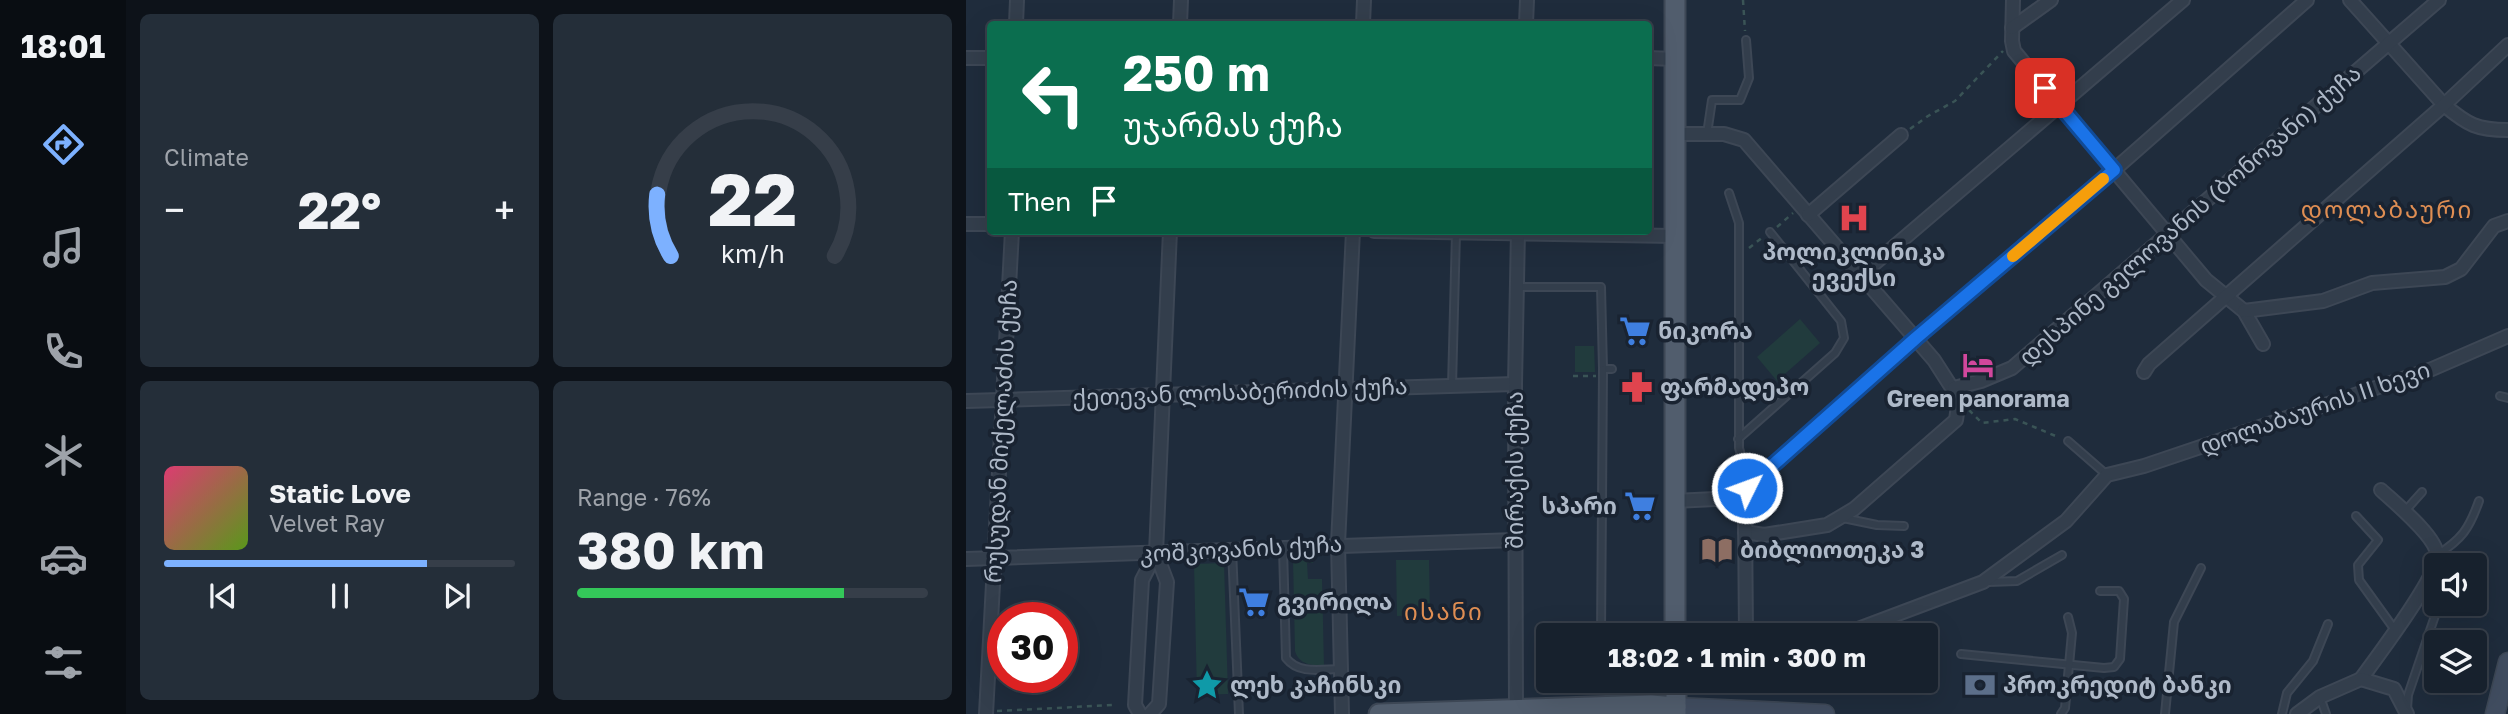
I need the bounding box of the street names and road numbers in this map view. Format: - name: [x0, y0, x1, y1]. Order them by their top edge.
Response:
- street label: დესპინე გელოვანის (ბონოვანი) ქუჩა: [2013, 58, 2367, 371]
- street label: რუსუდან მიქელაძის ქუჩა: [978, 278, 1023, 583]
- street label: დოლაბაურის II ხევი: [2196, 355, 2434, 461]
- street label: ქეთევან ლოსაბერიძის ქუჩა: [1072, 371, 1408, 412]
- street label: შირაქის ქუჩა: [1500, 391, 1529, 549]
- street label: კოშკოვანის ქუჩა: [1139, 529, 1343, 568]

